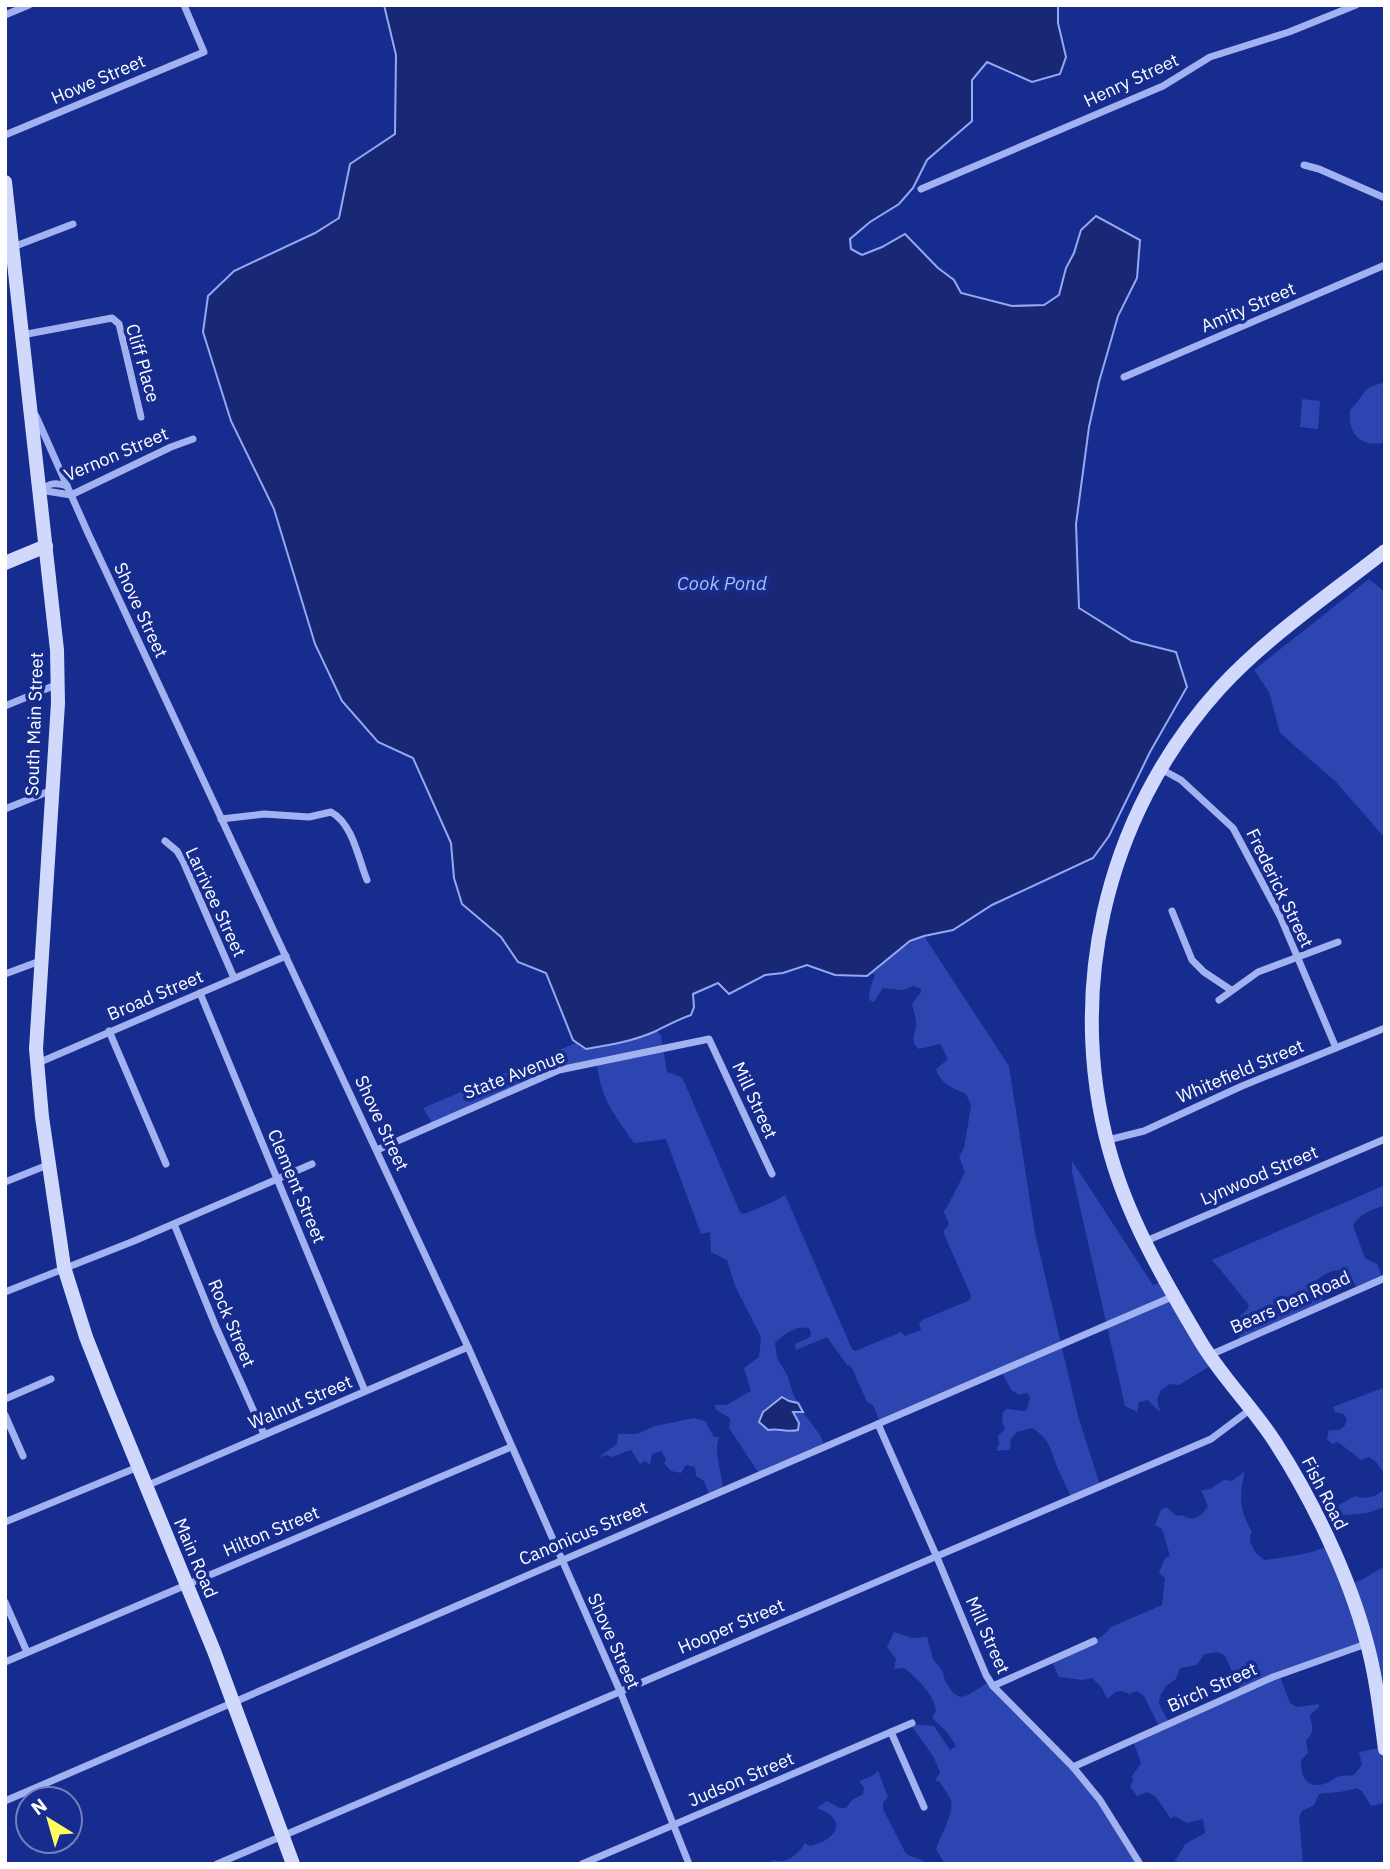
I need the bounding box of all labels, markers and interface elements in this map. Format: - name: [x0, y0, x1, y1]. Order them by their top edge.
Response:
- street label: Henry Street: [1080, 48, 1182, 112]
- street label: Howe Street: [47, 49, 149, 109]
- street label: Amity Street: [1197, 277, 1299, 337]
- street label: Cliff Place: [121, 321, 165, 405]
- street label: Vernon Street: [60, 422, 172, 486]
- street label: Shove Street: [109, 559, 173, 661]
- water label: Cook Pond: [677, 571, 768, 595]
- street label: South Main Street: [20, 652, 48, 796]
- street label: Frederick Street: [1241, 825, 1319, 951]
- street label: Larrivee Street: [181, 843, 251, 961]
- street label: Broad Street: [104, 964, 206, 1026]
- street label: Whitefield Street: [1173, 1034, 1307, 1108]
- street label: State Avenue: [460, 1044, 568, 1104]
- street label: Mill Street: [727, 1058, 783, 1142]
- street label: Shove Street: [350, 1072, 414, 1174]
- street label: Clement Street: [263, 1125, 331, 1247]
- street label: Lynwood Street: [1197, 1140, 1321, 1210]
- street label: Bears Den Road: [1227, 1265, 1353, 1339]
- street label: Rock Street: [203, 1275, 261, 1371]
- street label: Walnut Street: [245, 1370, 355, 1434]
- street label: Fish Road: [1297, 1453, 1353, 1533]
- street label: Canonicus Street: [515, 1496, 651, 1570]
- street label: Hilton Street: [219, 1500, 323, 1562]
- street label: Main Road: [169, 1515, 223, 1601]
- street label: Shove Street: [583, 1589, 645, 1693]
- street label: Hooper Street: [674, 1593, 788, 1659]
- street label: Mill Street: [961, 1593, 1015, 1677]
- street label: Birch Street: [1164, 1657, 1260, 1717]
- street label: Judson Street: [685, 1746, 797, 1812]
- north arrow: [14, 1785, 84, 1855]
- text: N: [26, 1793, 51, 1820]

